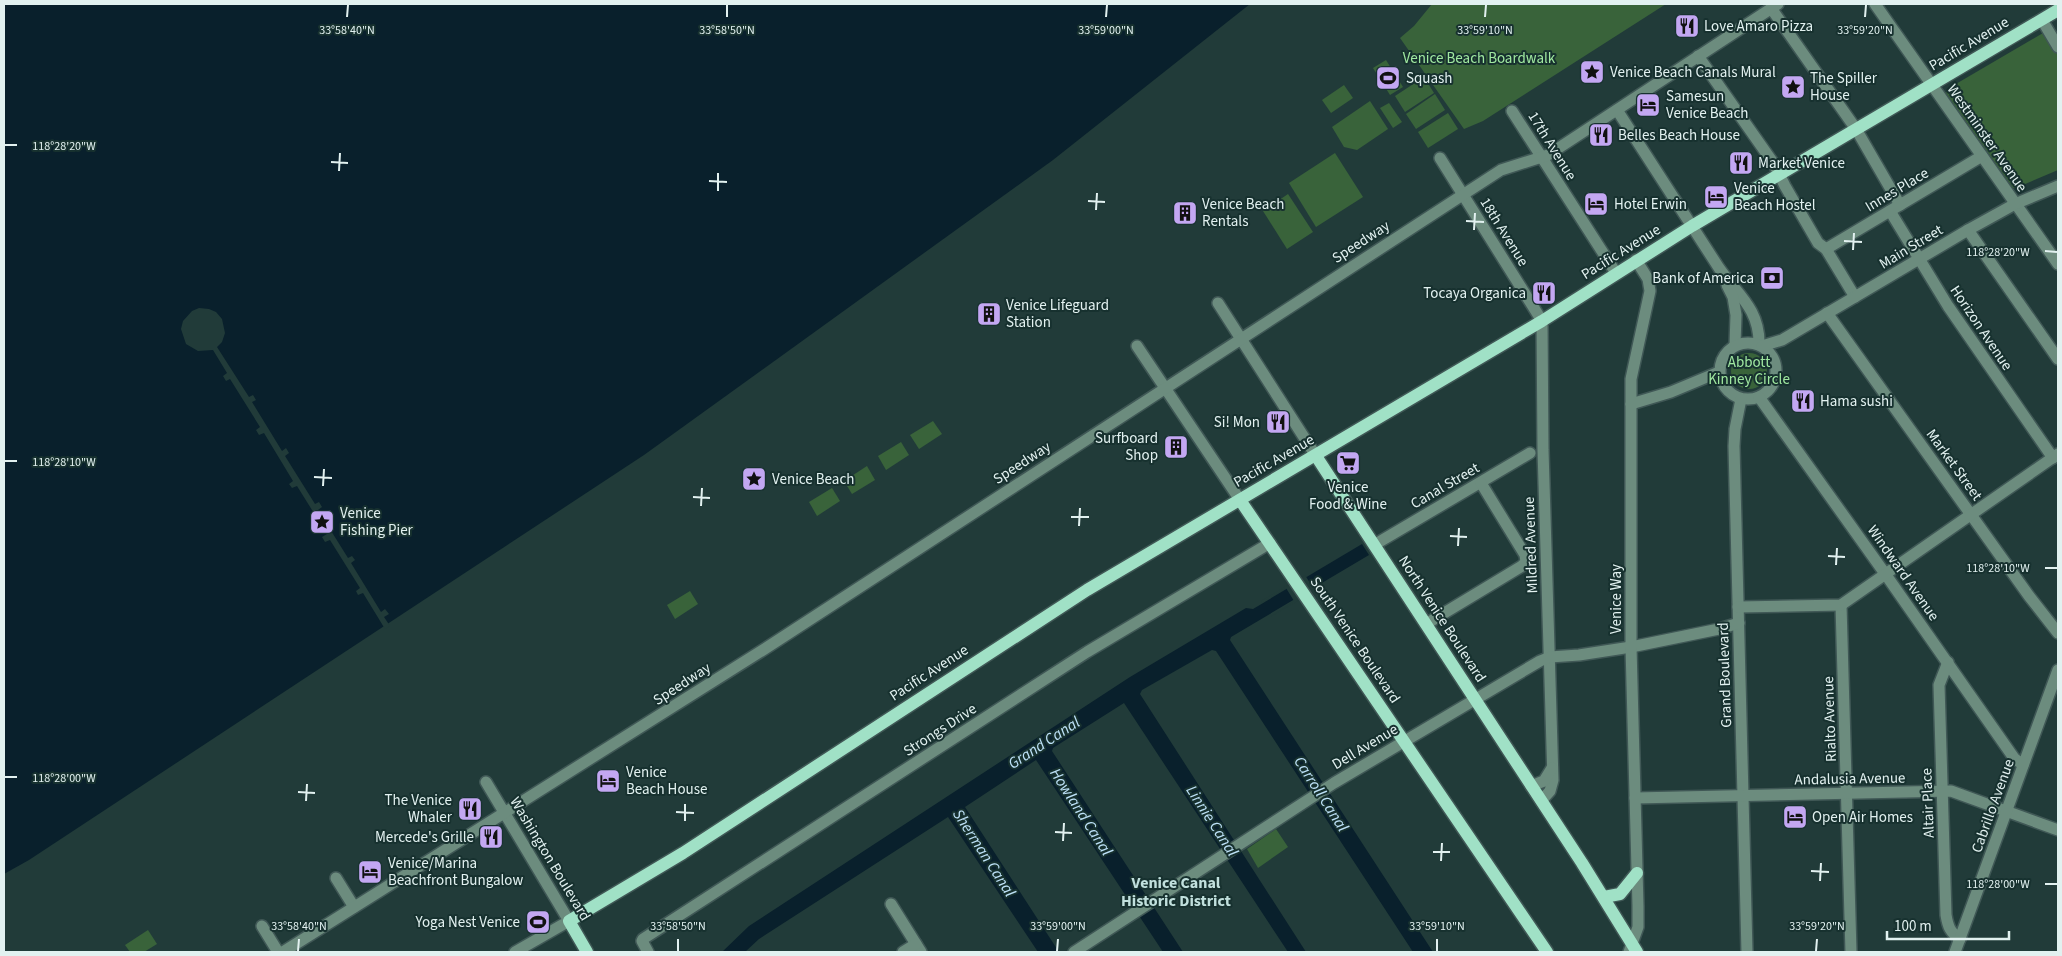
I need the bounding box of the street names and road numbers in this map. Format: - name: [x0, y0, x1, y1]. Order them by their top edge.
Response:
- street label: Pacific Avenue: [1925, 12, 2013, 76]
- street label: Westminster Avenue: [1942, 80, 2032, 196]
- street label: 17th Avenue: [1523, 108, 1581, 184]
- street label: Innes Place: [1861, 163, 1933, 217]
- street label: 18th Avenue: [1475, 194, 1533, 270]
- street label: Speedway: [1328, 216, 1394, 268]
- street label: Pacific Avenue: [1577, 219, 1665, 285]
- street label: Main Street: [1875, 220, 1947, 274]
- street label: Horizon Avenue: [1945, 281, 2017, 375]
- street label: Market Street: [1921, 425, 1987, 505]
- street label: Pacific Avenue: [1230, 429, 1318, 493]
- street label: Speedway: [989, 437, 1055, 489]
- street label: Canal Street: [1407, 458, 1483, 514]
- street label: Mildred Avenue: [1519, 496, 1543, 594]
- street label: Windward Avenue: [1862, 521, 1944, 625]
- street label: North Venice Boulevard: [1393, 552, 1491, 686]
- street label: Venice Way: [1606, 564, 1627, 634]
- street label: South Venice Boulevard: [1305, 573, 1405, 707]
- street label: Grand Boulevard: [1713, 622, 1737, 728]
- street label: Pacific Avenue: [886, 640, 972, 706]
- street label: Speedway: [649, 658, 715, 710]
- street label: Rialto Avenue: [1818, 676, 1842, 762]
- street label: Strongs Drive: [899, 698, 981, 762]
- street label: Dell Avenue: [1328, 719, 1402, 775]
- street label: Cabrillo Avenue: [1966, 756, 2020, 856]
- street label: Andalusia Avenue: [1794, 768, 1906, 790]
- street label: Altair Place: [1916, 768, 1940, 838]
- street label: Washington Boulevard: [505, 793, 595, 925]

